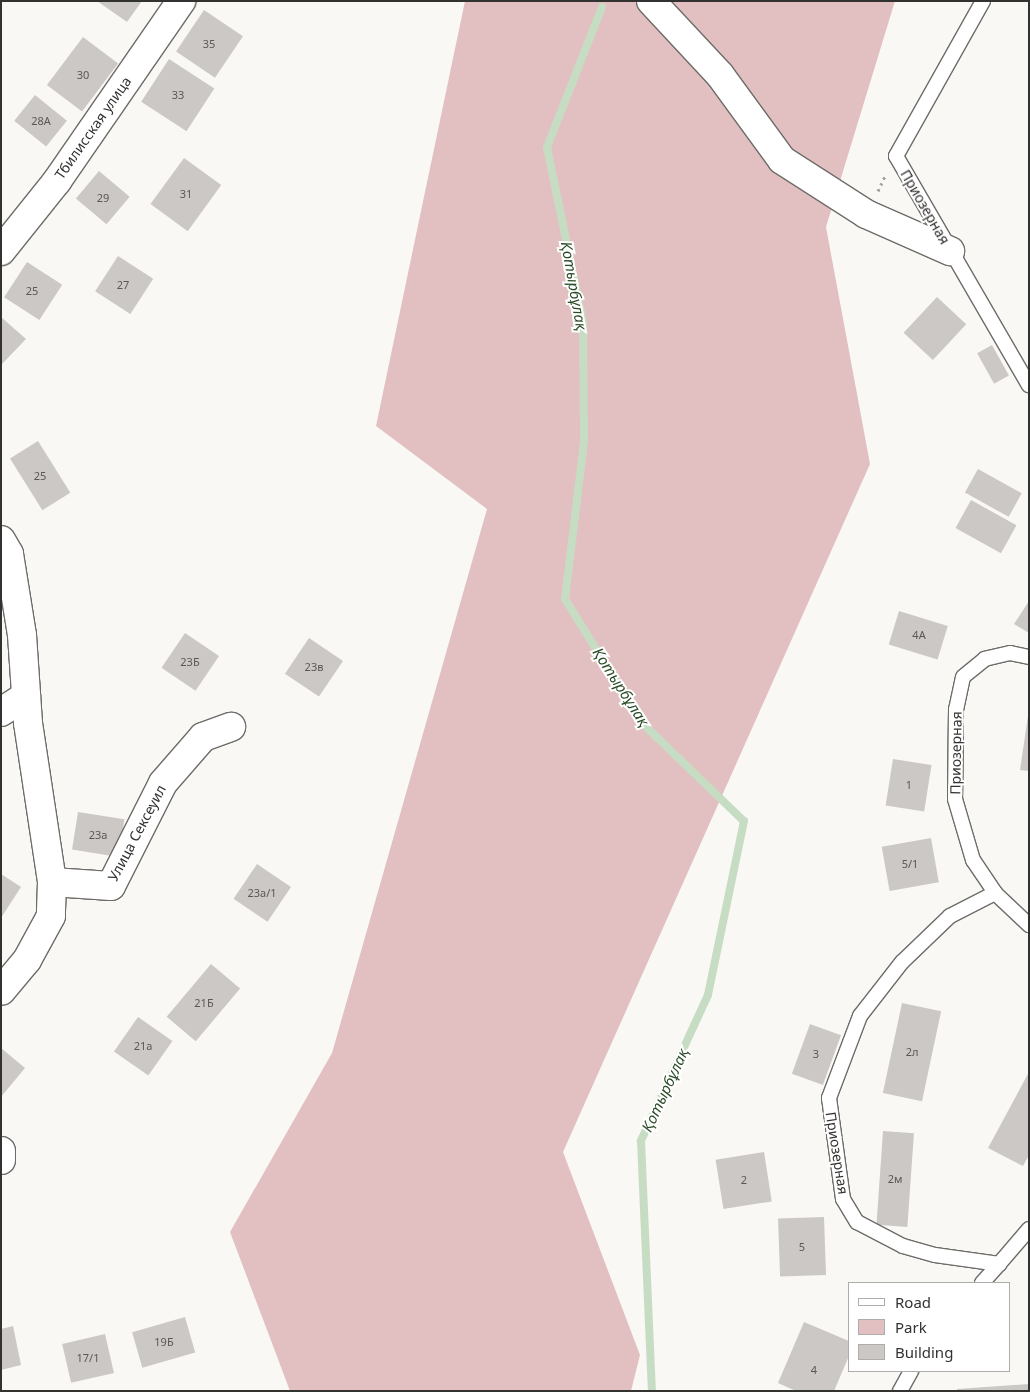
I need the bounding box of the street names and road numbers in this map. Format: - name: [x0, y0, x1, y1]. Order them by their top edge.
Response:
- street label: Тбилисская улица: [51, 73, 135, 183]
- street label: Приозерная: [897, 167, 953, 247]
- street label: Приозерная: [947, 711, 965, 795]
- street label: Улица Сексеуил: [105, 782, 169, 884]
- street label: Приозерная: [822, 1111, 852, 1195]

